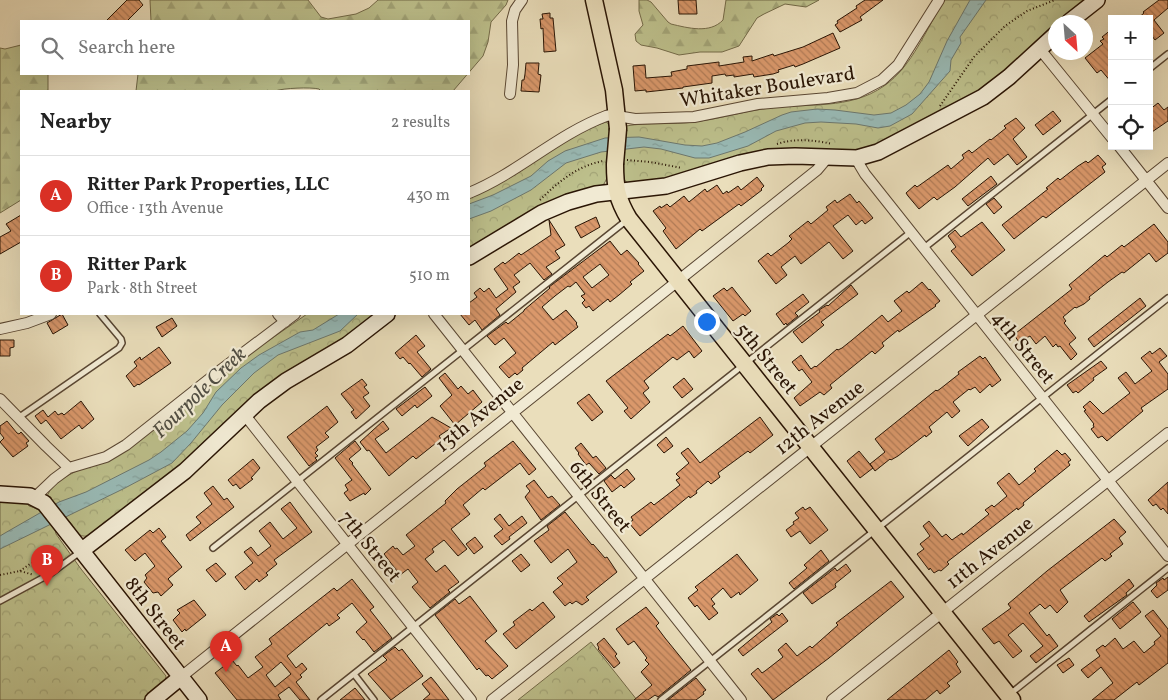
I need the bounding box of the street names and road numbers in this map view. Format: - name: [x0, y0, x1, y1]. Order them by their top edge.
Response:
- street label: Whitaker Boulevard: [678, 60, 857, 116]
- street label: 4th Street: [984, 306, 1061, 391]
- street label: 5th Street: [728, 317, 803, 401]
- street label: 13th Avenue: [430, 371, 530, 460]
- street label: 12th Avenue: [770, 375, 871, 463]
- street label: 6th Street: [562, 455, 637, 539]
- street label: 7th Street: [332, 505, 407, 589]
- street label: 11th Avenue: [941, 511, 1040, 597]
- street label: 8th Street: [117, 572, 192, 657]

